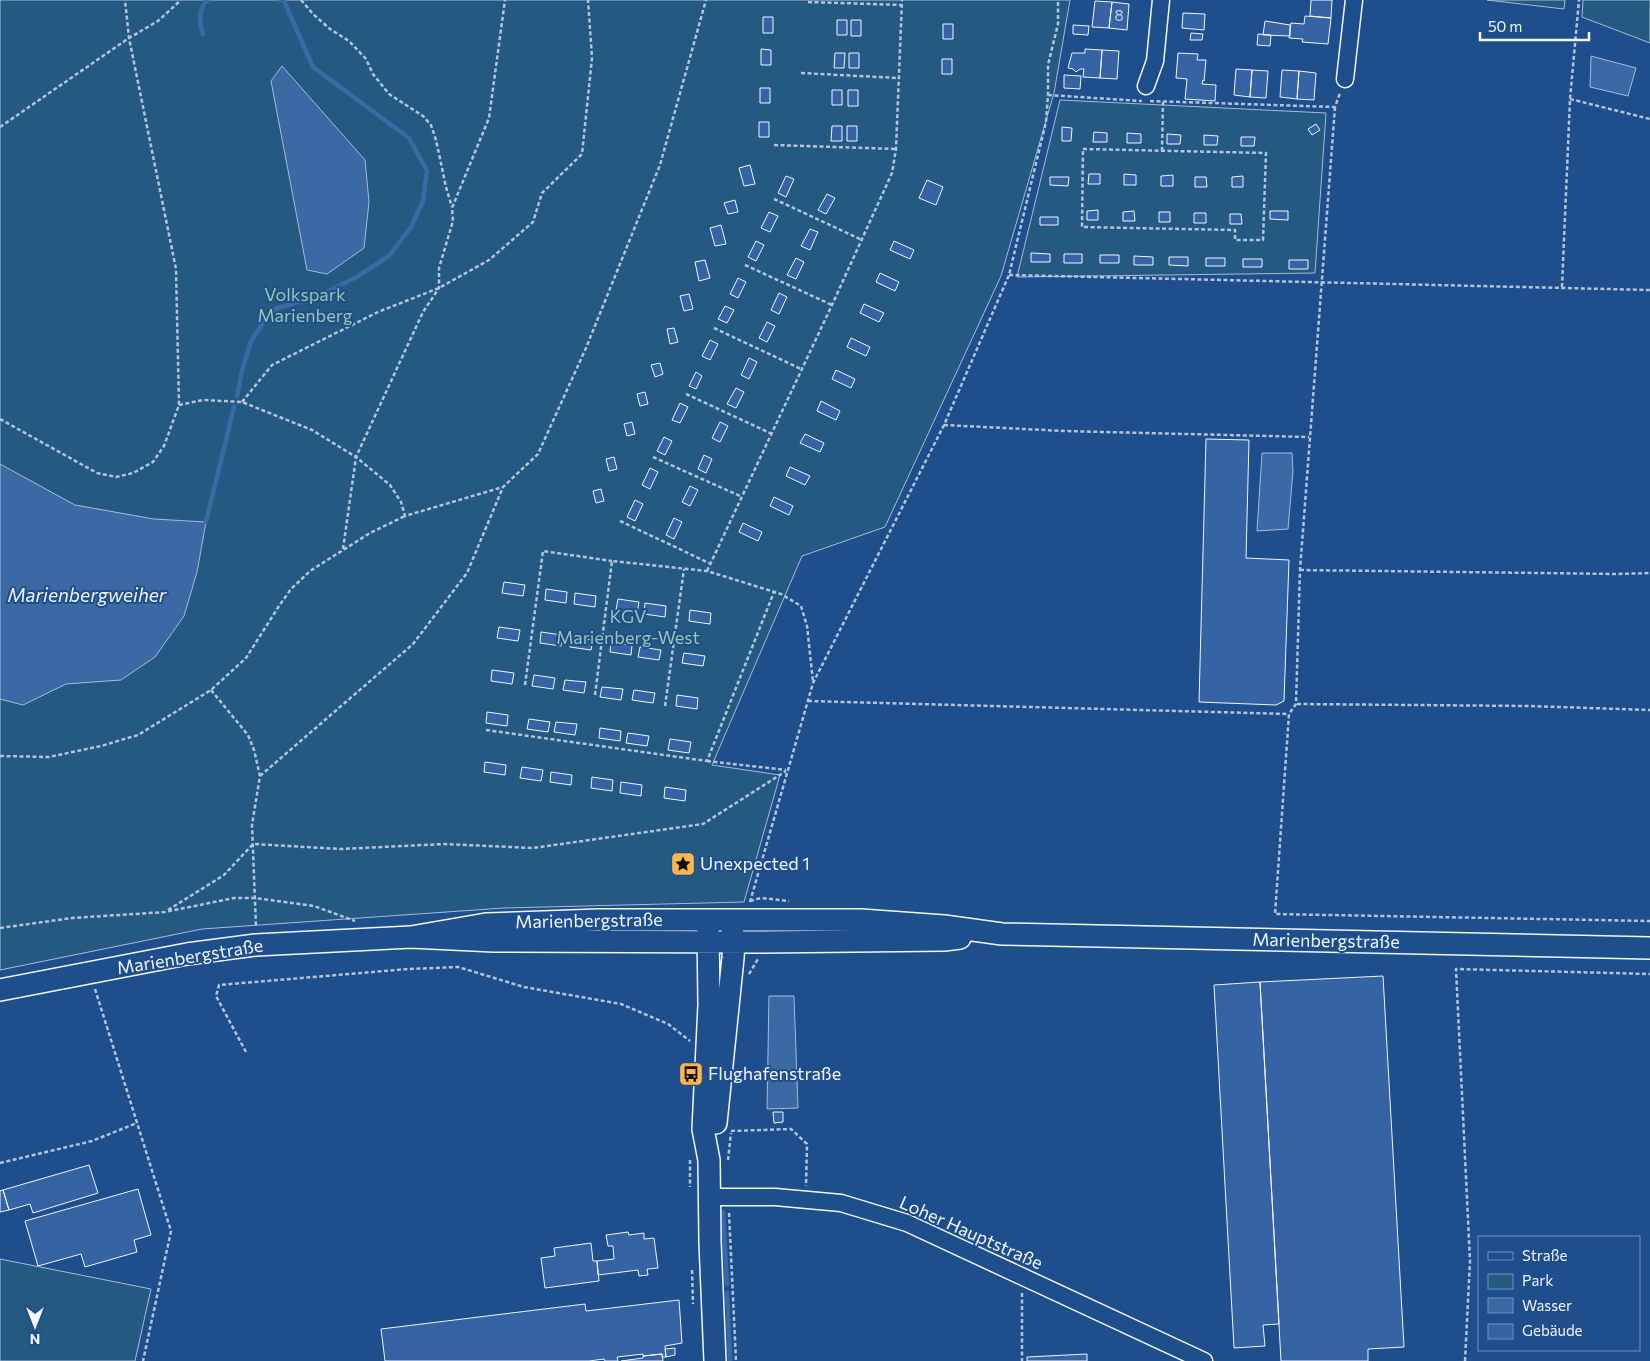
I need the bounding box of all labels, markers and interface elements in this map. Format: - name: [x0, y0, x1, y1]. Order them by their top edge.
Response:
- house number: 8: [1114, 6, 1124, 24]
- scale bar: [1480, 10, 1589, 42]
- text: 50 m: [1488, 17, 1522, 35]
- park label: Volkspark Marienberg: [257, 283, 353, 326]
- water label: Marienbergweiher: [8, 583, 168, 606]
- park label: KGV Marienberg-West: [556, 605, 700, 648]
- place icon: Unexpected 1: [670, 851, 696, 877]
- place label: Unexpected 1: [700, 852, 810, 874]
- street label: Marienbergstraße: [515, 908, 663, 932]
- street label: Marienbergstraße: [1252, 928, 1400, 952]
- street label: Marienbergstraße: [115, 934, 264, 978]
- bus stop icon: Flughafenstraße: [678, 1061, 704, 1087]
- place label: Flughafenstraße: [708, 1062, 841, 1084]
- street label: Loher Hauptstraße: [896, 1191, 1047, 1274]
- legend: [1478, 1236, 1640, 1351]
- text: Straße: [1522, 1246, 1568, 1264]
- text: Park: [1522, 1271, 1553, 1289]
- text: Wasser: [1522, 1296, 1572, 1314]
- north arrow: [10, 1301, 60, 1351]
- text: Gebäude: [1522, 1321, 1583, 1339]
- text: N: [30, 1331, 40, 1348]

